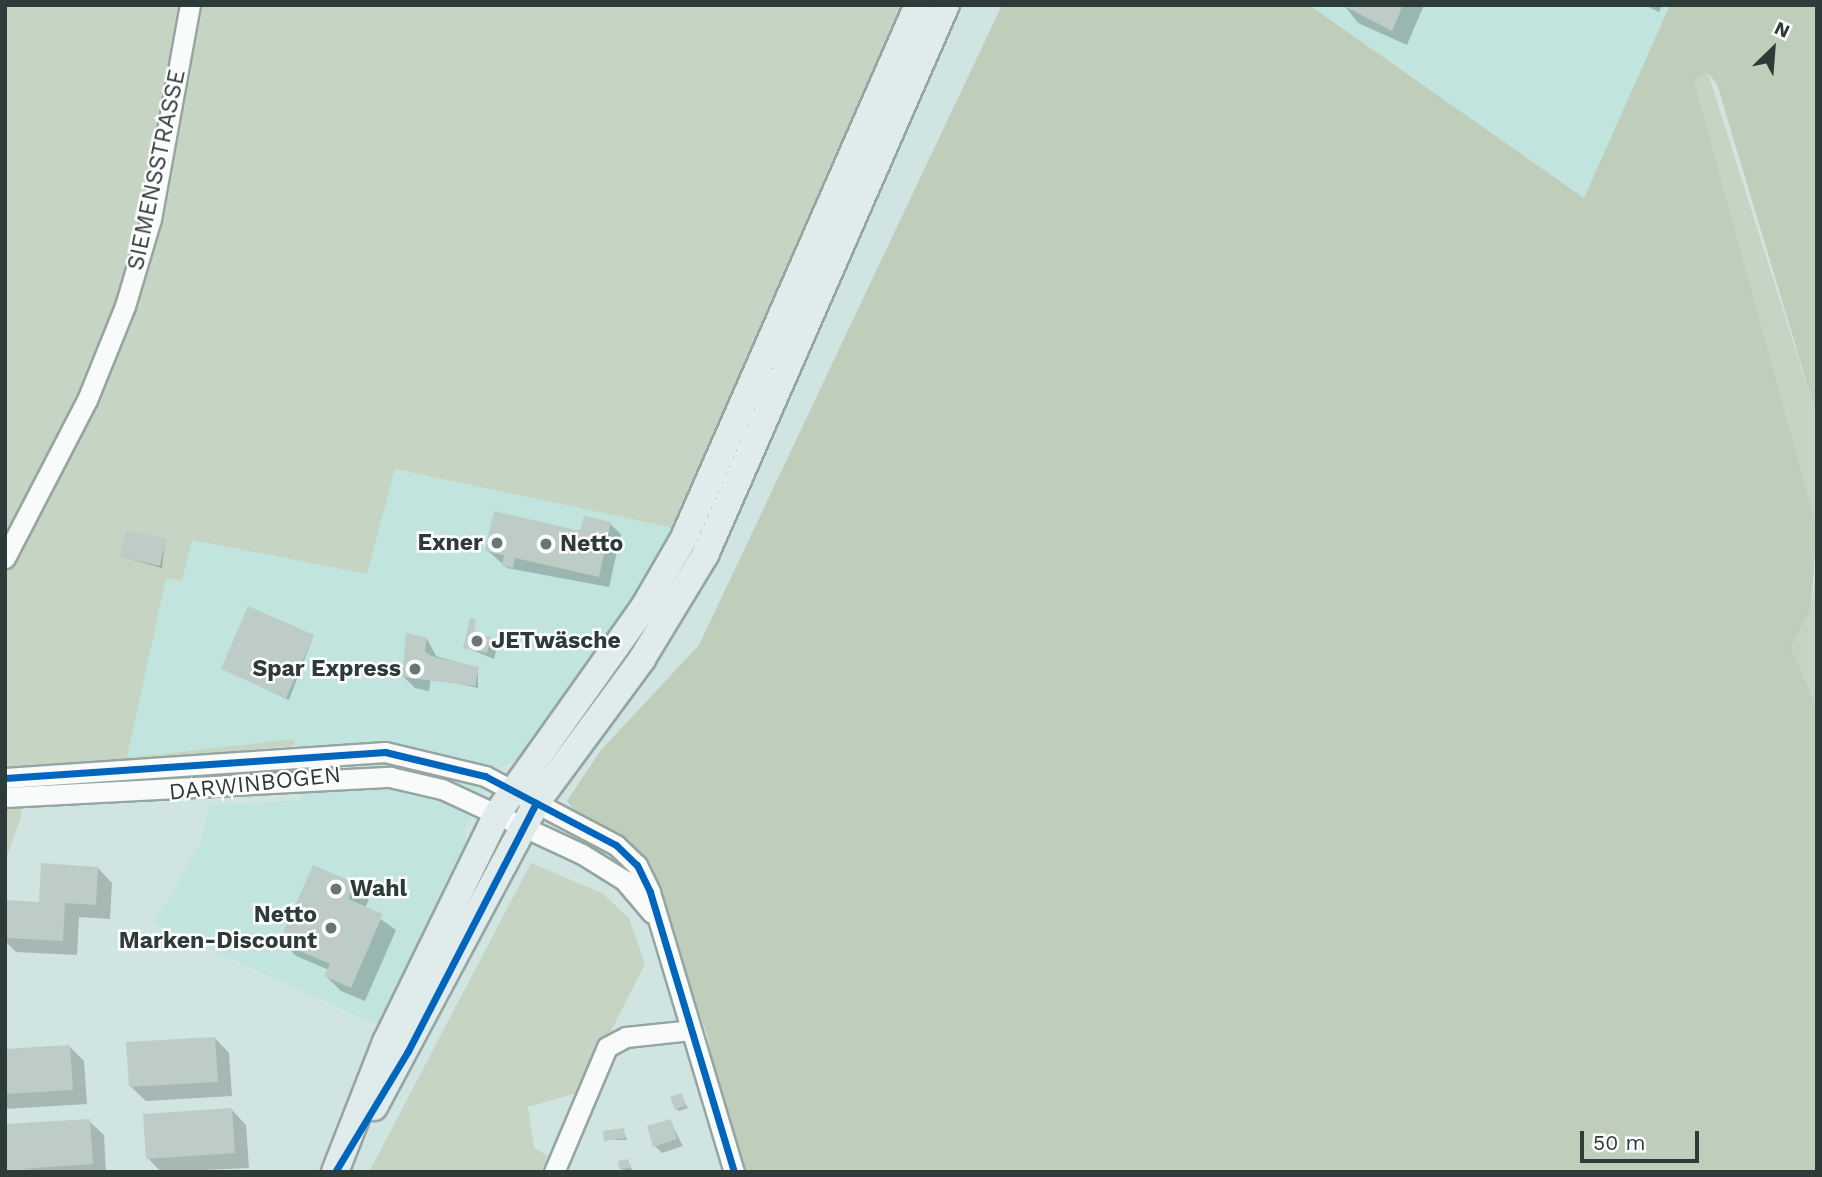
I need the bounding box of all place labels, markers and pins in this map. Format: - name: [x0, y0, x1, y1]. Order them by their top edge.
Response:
- place label: Exner: [417, 529, 483, 557]
- place label: Netto: [560, 530, 623, 558]
- marker: Exner: [489, 535, 505, 551]
- marker: Netto: [538, 536, 554, 552]
- place label: JETwäsche: [491, 627, 621, 655]
- marker: JETwäsche: [469, 633, 485, 649]
- place label: Spar Express: [252, 655, 401, 683]
- marker: Spar Express: [407, 661, 423, 677]
- place label: Wahl: [350, 875, 407, 903]
- marker: Wahl: [328, 881, 344, 897]
- place label: Netto Marken-Discount: [119, 901, 317, 955]
- marker: Netto Marken-Discount: [323, 920, 339, 936]

